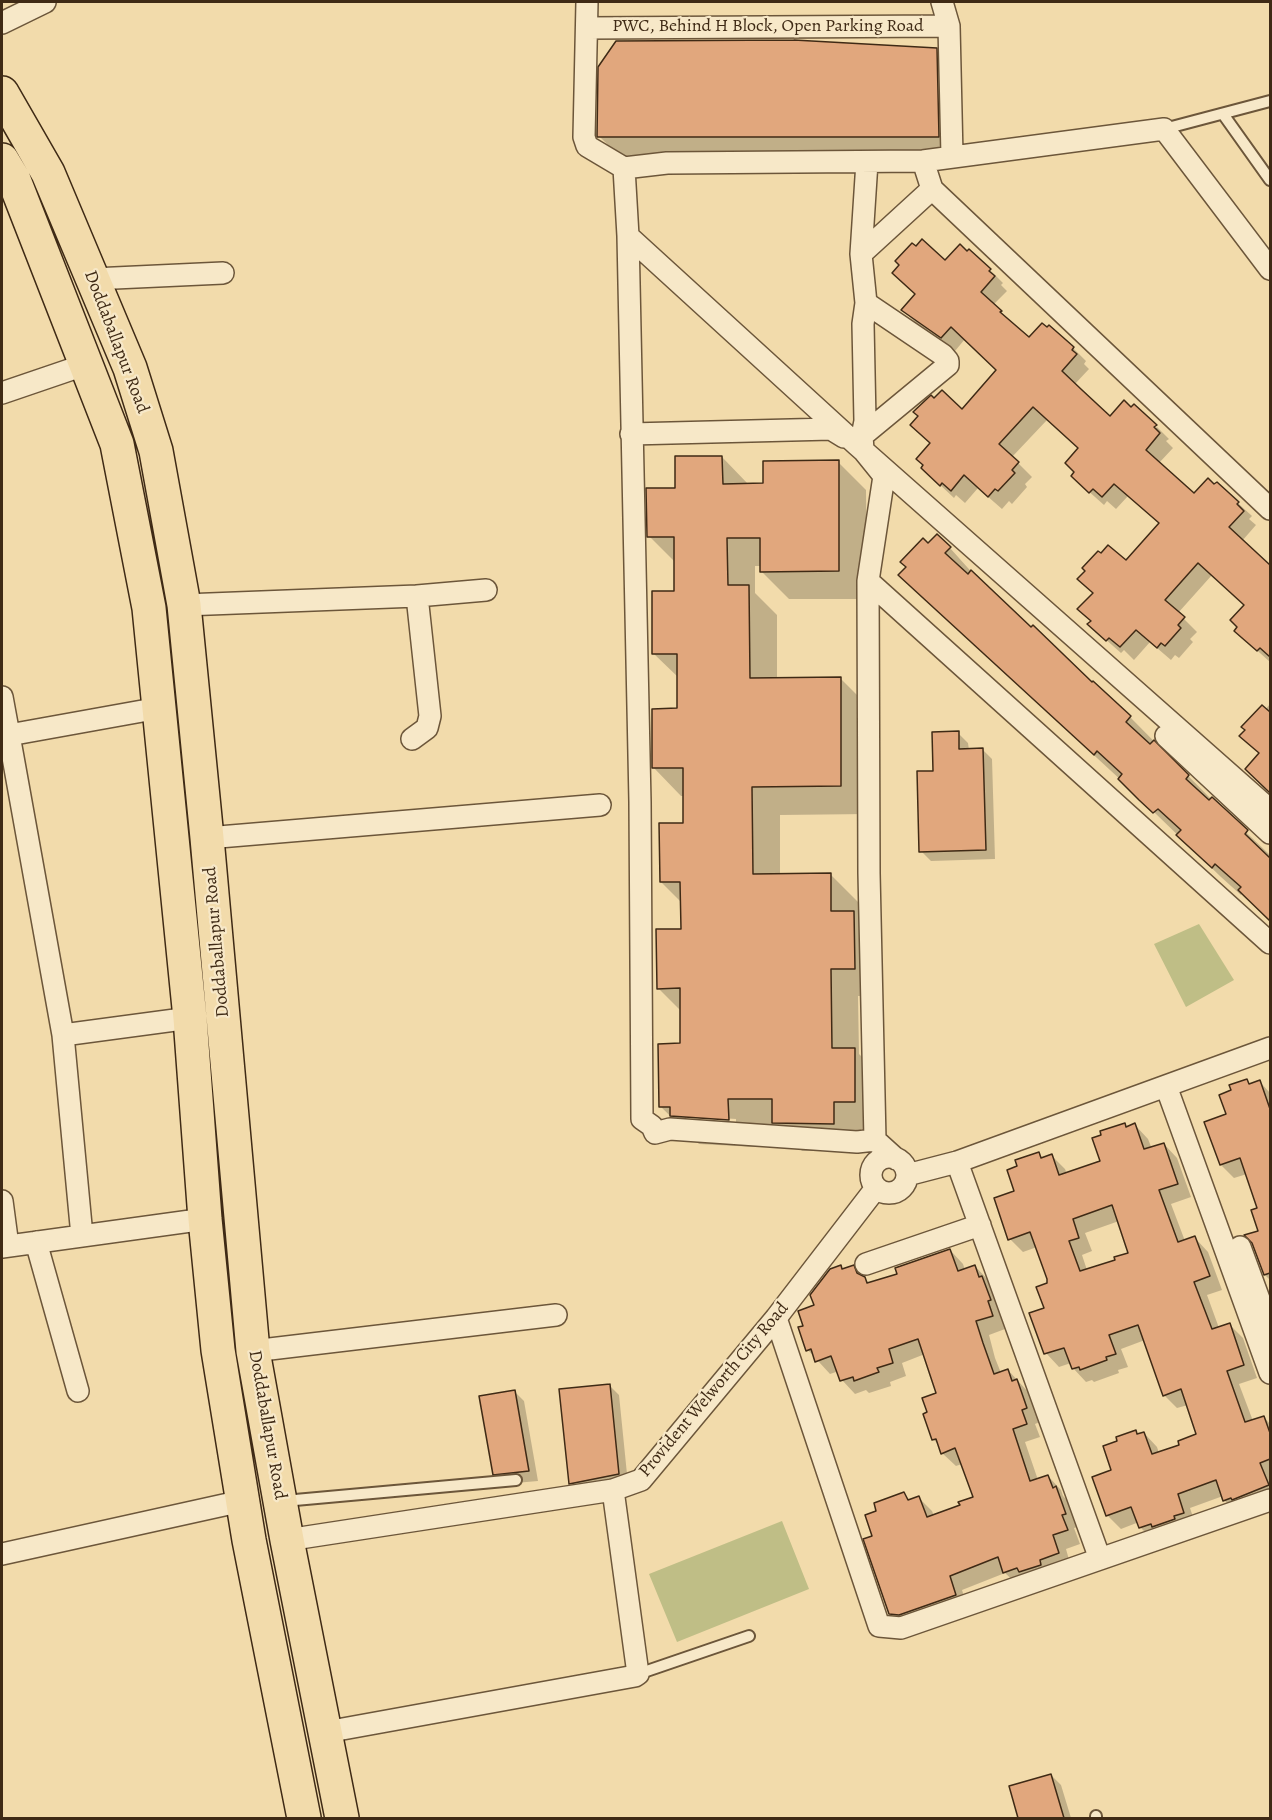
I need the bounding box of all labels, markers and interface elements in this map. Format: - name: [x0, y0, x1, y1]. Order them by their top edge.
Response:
- street label: PWC, Behind H Block, Open Parking Road: [612, 16, 924, 38]
- street label: Doddaballapur Road: [79, 268, 153, 416]
- street label: Doddaballapur Road: [200, 866, 234, 1018]
- street label: Provident Welworth City Road: [635, 1298, 793, 1482]
- street label: Doddaballapur Road: [243, 1349, 291, 1501]

